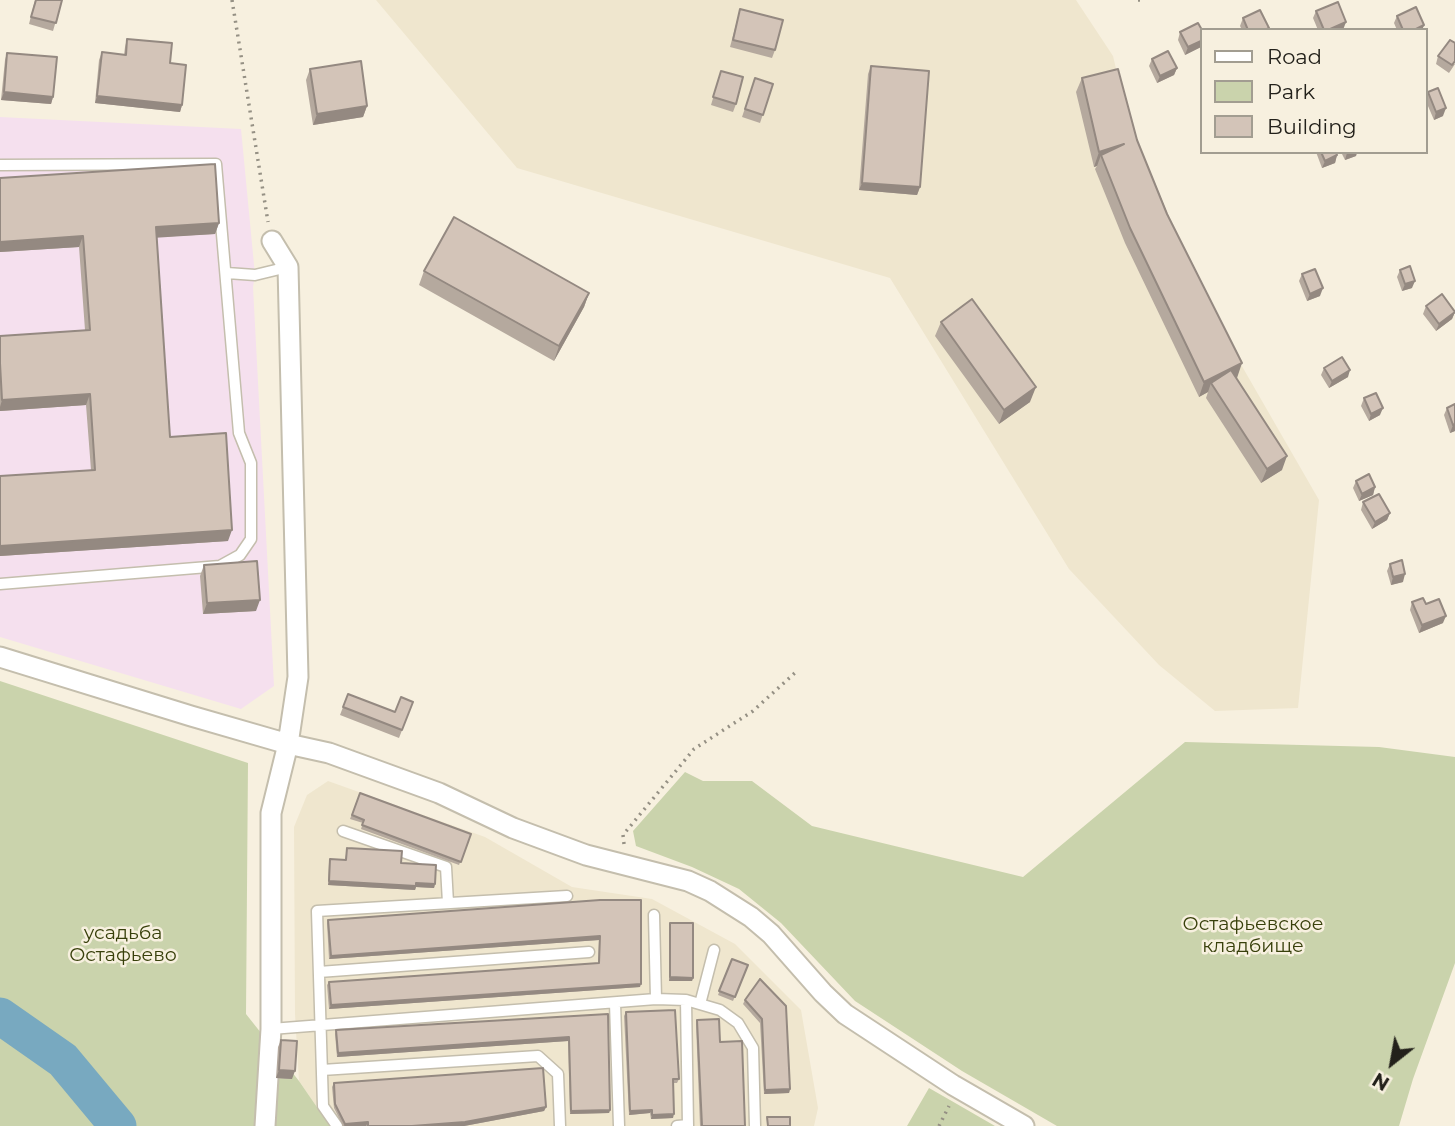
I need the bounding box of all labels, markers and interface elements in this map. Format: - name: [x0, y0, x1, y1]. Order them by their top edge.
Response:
- legend: [1200, 28, 1427, 154]
- text: Road: [1267, 44, 1322, 69]
- text: Park: [1267, 79, 1315, 104]
- text: Building: [1267, 114, 1357, 139]
- park label: Остафьевское кладбище: [1183, 913, 1323, 957]
- park label: усадьба Остафьево: [69, 922, 177, 966]
- north arrow: [1357, 1028, 1427, 1098]
- text: N: [1368, 1068, 1393, 1095]

